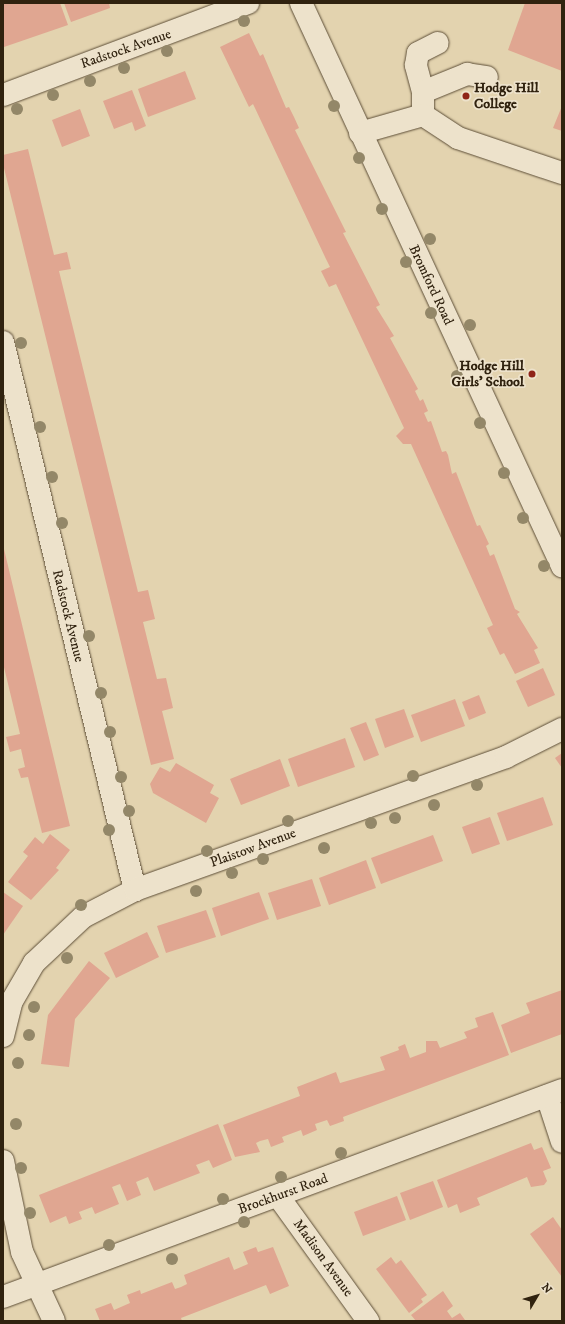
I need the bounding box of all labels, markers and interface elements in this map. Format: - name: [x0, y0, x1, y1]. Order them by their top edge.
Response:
- street label: Radstock Avenue: [79, 26, 173, 72]
- place label: Hodge Hill College: [474, 80, 539, 112]
- marker: Hodge Hill College: [461, 91, 471, 101]
- street label: Bromford Road: [405, 242, 457, 328]
- place label: Hodge Hill Girls' School: [452, 358, 524, 390]
- marker: Hodge Hill Girls' School: [527, 369, 537, 379]
- street label: Radstock Avenue: [48, 568, 88, 664]
- street label: Plaistow Avenue: [208, 825, 298, 871]
- street label: Brockhurst Road: [236, 1170, 330, 1218]
- street label: Madison Avenue: [289, 1216, 357, 1300]
- north arrow: [517, 1276, 557, 1316]
- text: N: [538, 1281, 555, 1296]

